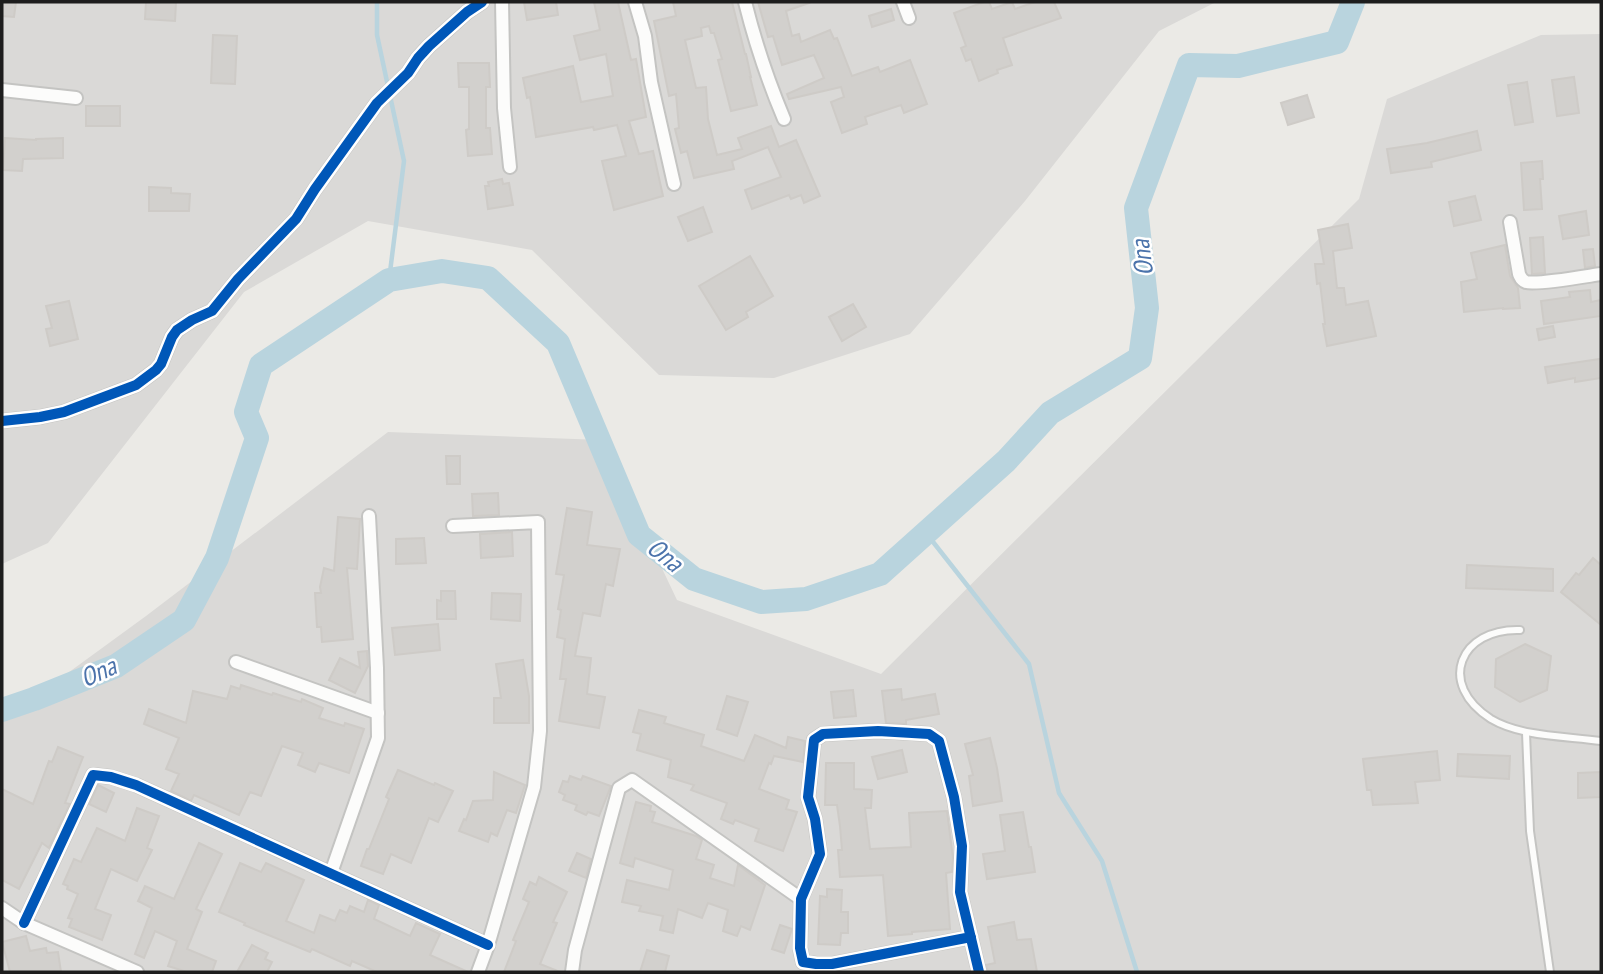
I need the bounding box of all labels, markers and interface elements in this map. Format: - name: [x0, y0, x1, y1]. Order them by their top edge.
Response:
- water label: Ona: [1123, 237, 1160, 278]
- water label: Ona: [641, 530, 691, 580]
- water label: Ona: [75, 648, 122, 694]

